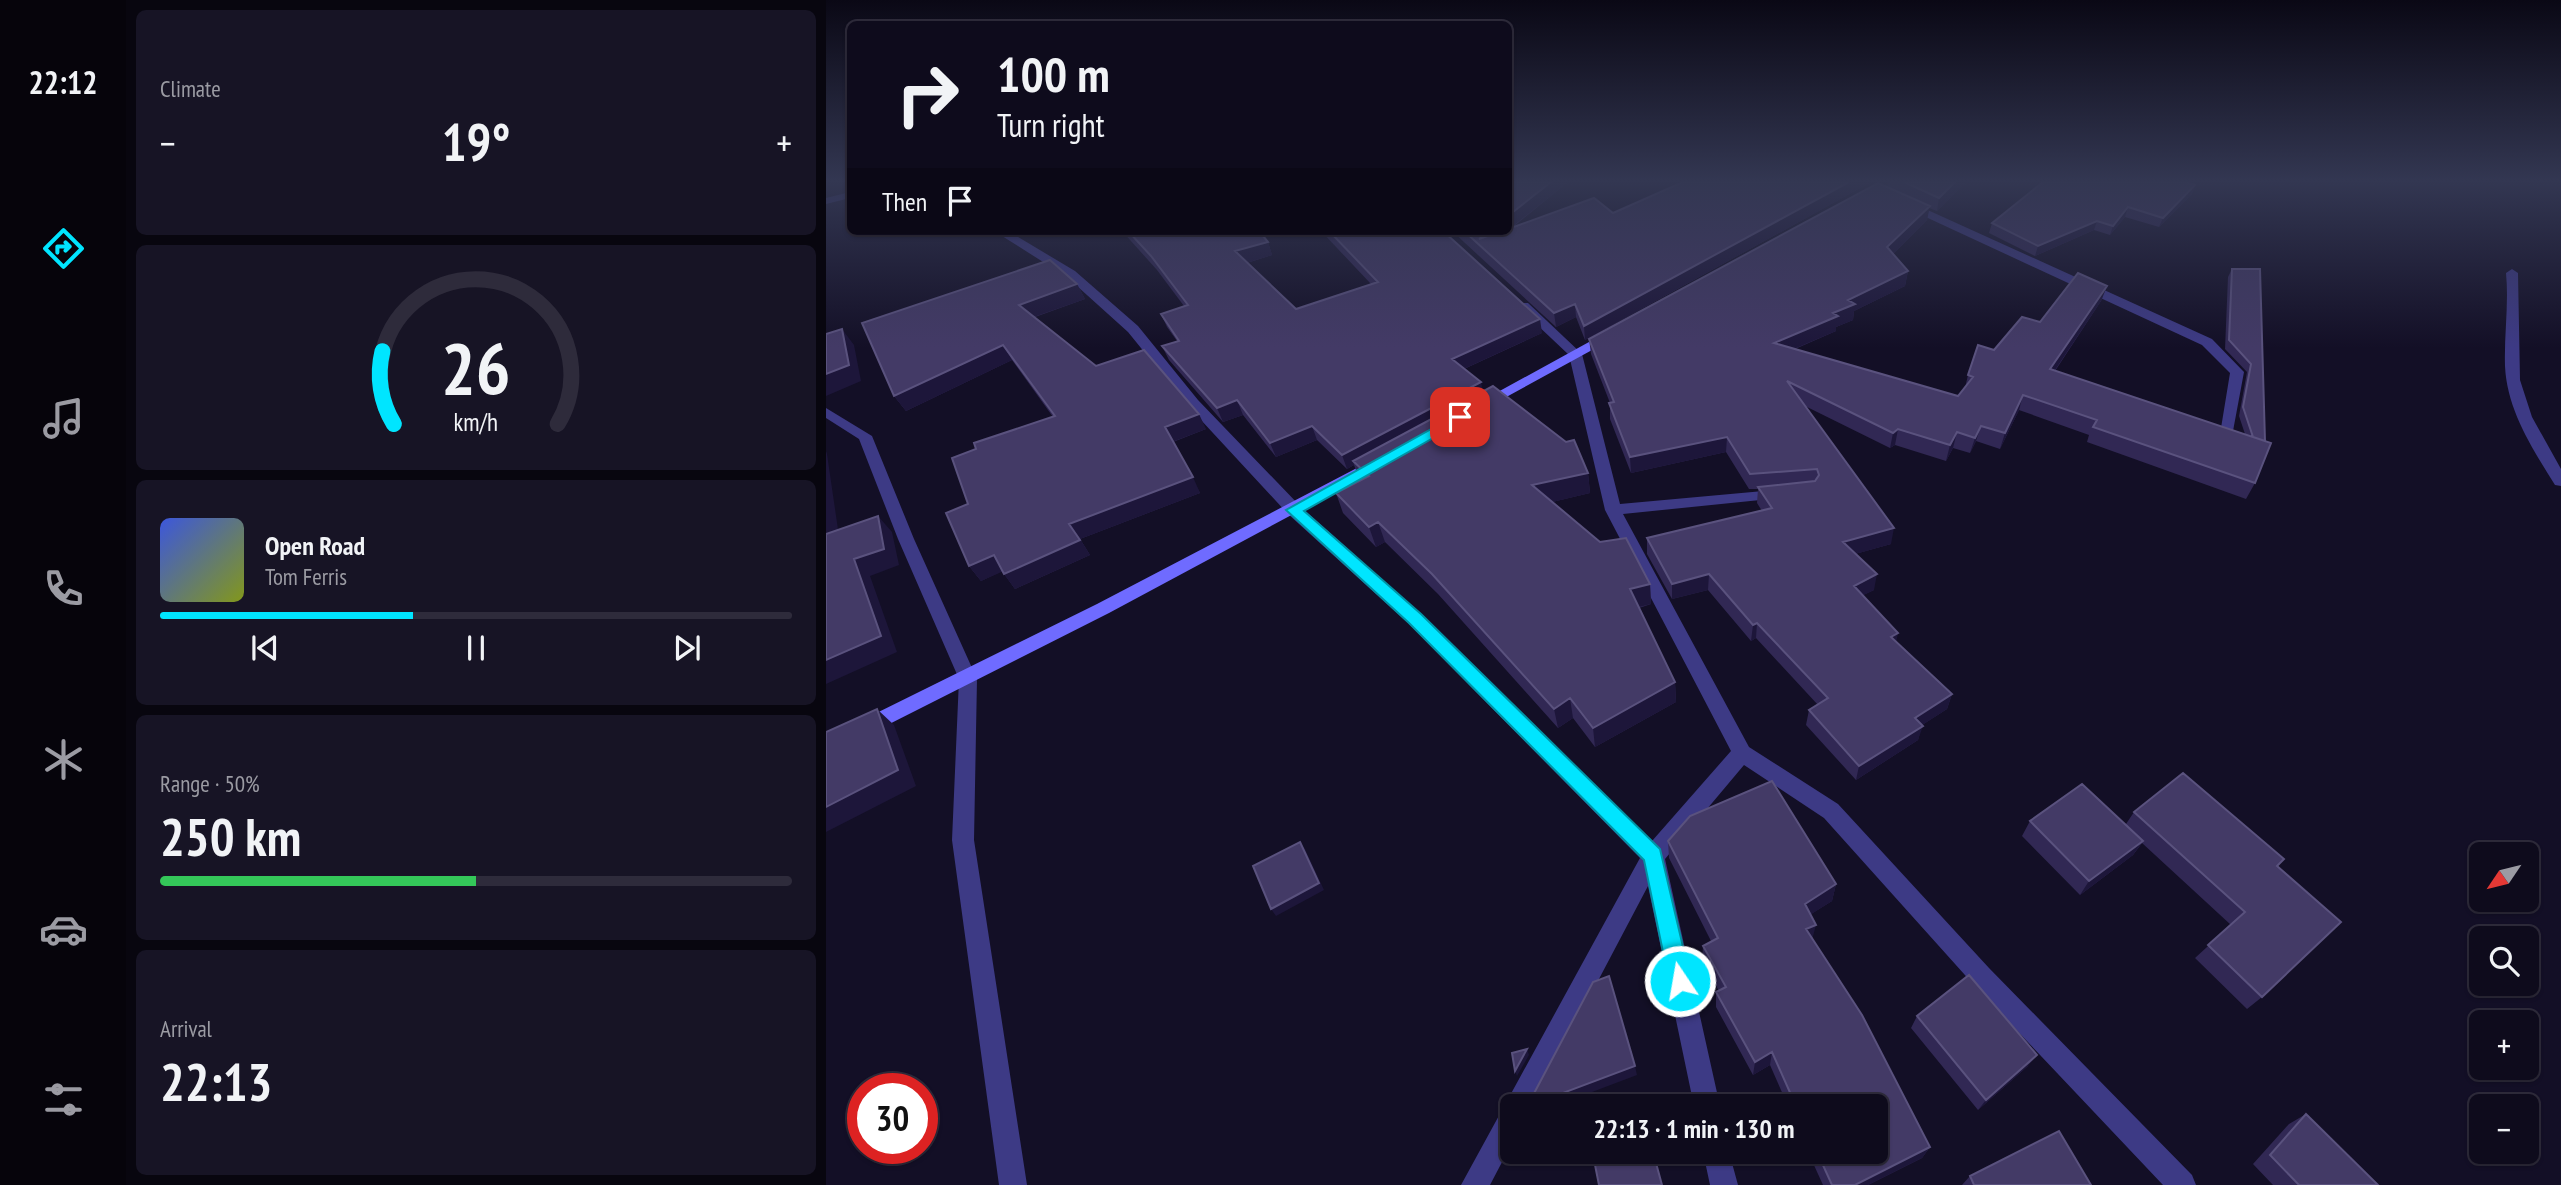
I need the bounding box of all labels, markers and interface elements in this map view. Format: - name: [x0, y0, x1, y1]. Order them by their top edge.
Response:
- text: 100 m: [997, 42, 1110, 106]
- icon: right: [882, 49, 973, 140]
- text: 22:12: [28, 61, 98, 103]
- text: Climate: [160, 74, 221, 103]
- text: Turn right: [997, 104, 1105, 146]
- text: 19°: [442, 108, 510, 175]
- text: −: [160, 118, 176, 167]
- text: +: [776, 118, 792, 167]
- icon: arrive: [941, 182, 979, 220]
- text: Then: [882, 185, 927, 218]
- icon: directions: [39, 224, 88, 273]
- text: 26: [441, 320, 511, 414]
- pin: [1430, 387, 1490, 447]
- icon: music: [39, 394, 88, 443]
- icon: arrive: [1441, 398, 1479, 436]
- text: km/h: [454, 405, 498, 437]
- text: Open Road: [265, 529, 365, 562]
- text: Tom Ferris: [265, 562, 347, 591]
- icon: phone: [39, 564, 88, 613]
- icon: previous: [246, 629, 284, 667]
- icon: pause: [457, 629, 495, 667]
- icon: next: [668, 629, 706, 667]
- icon: climate: [39, 735, 88, 784]
- text: Range · 50%: [160, 769, 260, 798]
- text: 250 km: [160, 803, 301, 870]
- north arrow: [2469, 842, 2539, 912]
- map controls: [2469, 842, 2539, 1164]
- icon: car: [39, 905, 88, 954]
- button: search: [2469, 926, 2539, 996]
- position arrow: [1643, 944, 1717, 1018]
- button: +: [2469, 1010, 2539, 1080]
- text: Arrival: [160, 1014, 212, 1043]
- text: 22:13: [160, 1048, 272, 1115]
- speed limit sign: 30: [847, 1073, 938, 1164]
- icon: filters: [39, 1075, 88, 1124]
- button: −: [2469, 1094, 2539, 1164]
- text: 22:13 · 1 min · 130 m: [1594, 1112, 1794, 1145]

